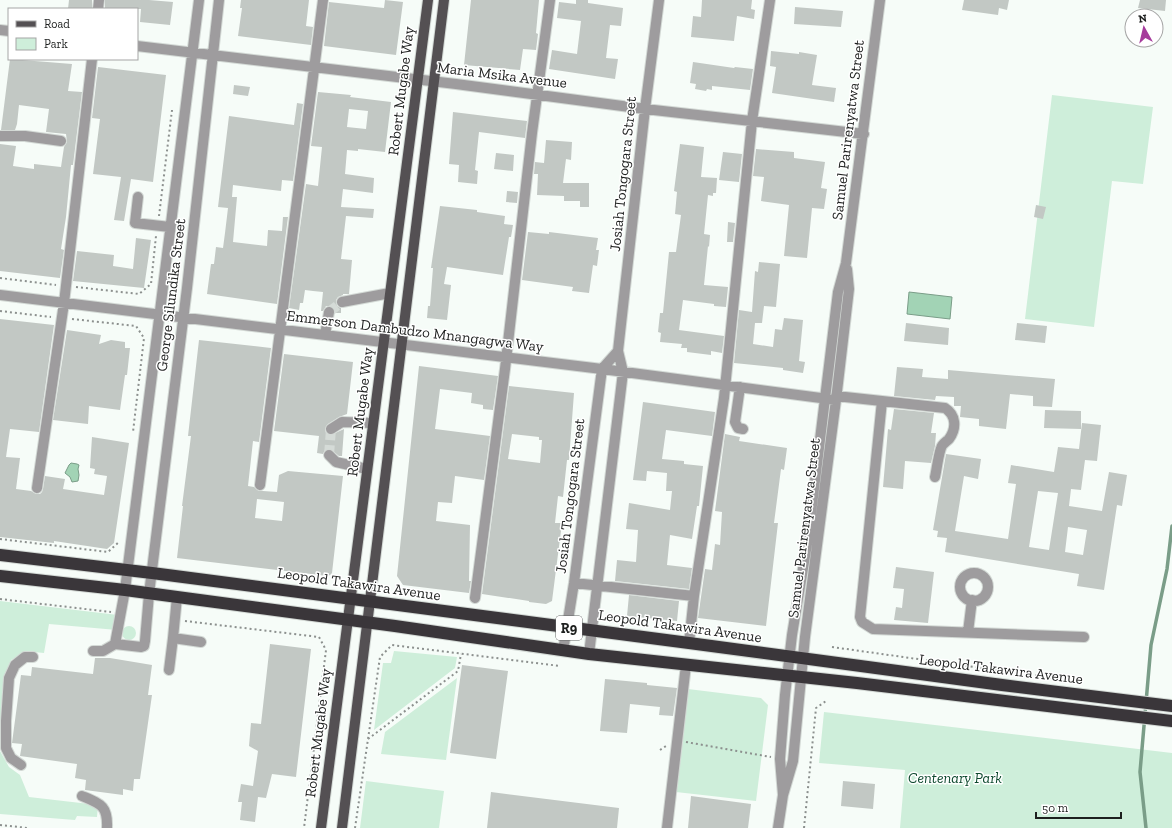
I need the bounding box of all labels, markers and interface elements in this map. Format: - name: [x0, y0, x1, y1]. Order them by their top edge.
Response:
- legend: [8, 8, 138, 60]
- north arrow: [1124, 8, 1164, 48]
- text: N: [1138, 11, 1148, 26]
- text: Road: [44, 17, 70, 31]
- street label: Robert Mugabe Way: [384, 25, 418, 157]
- text: Park: [44, 37, 69, 51]
- street label: Samuel Parirenyatwa Street: [828, 39, 868, 221]
- street label: Maria Msika Avenue: [436, 58, 568, 92]
- street label: Josiah Tongogara Street: [606, 95, 640, 253]
- street label: George Silundika Street: [153, 217, 189, 372]
- street label: Emmerson Dambudzo Mnangagwa Way: [286, 306, 545, 356]
- street label: Robert Mugabe Way: [343, 346, 377, 478]
- street label: Josiah Tongogara Street: [552, 417, 588, 575]
- street label: Samuel Parirenyatwa Street: [784, 437, 824, 619]
- street label: Leopold Takawira Avenue: [276, 564, 442, 604]
- street label: Leopold Takawira Avenue: [597, 606, 763, 646]
- road number: R9: [556, 616, 582, 640]
- street label: Leopold Takawira Avenue: [918, 650, 1084, 688]
- street label: Robert Mugabe Way: [301, 667, 335, 799]
- park label: Centenary Park: [908, 769, 1002, 787]
- scale bar: [1036, 794, 1121, 820]
- text: 50 m: [1042, 801, 1069, 815]

